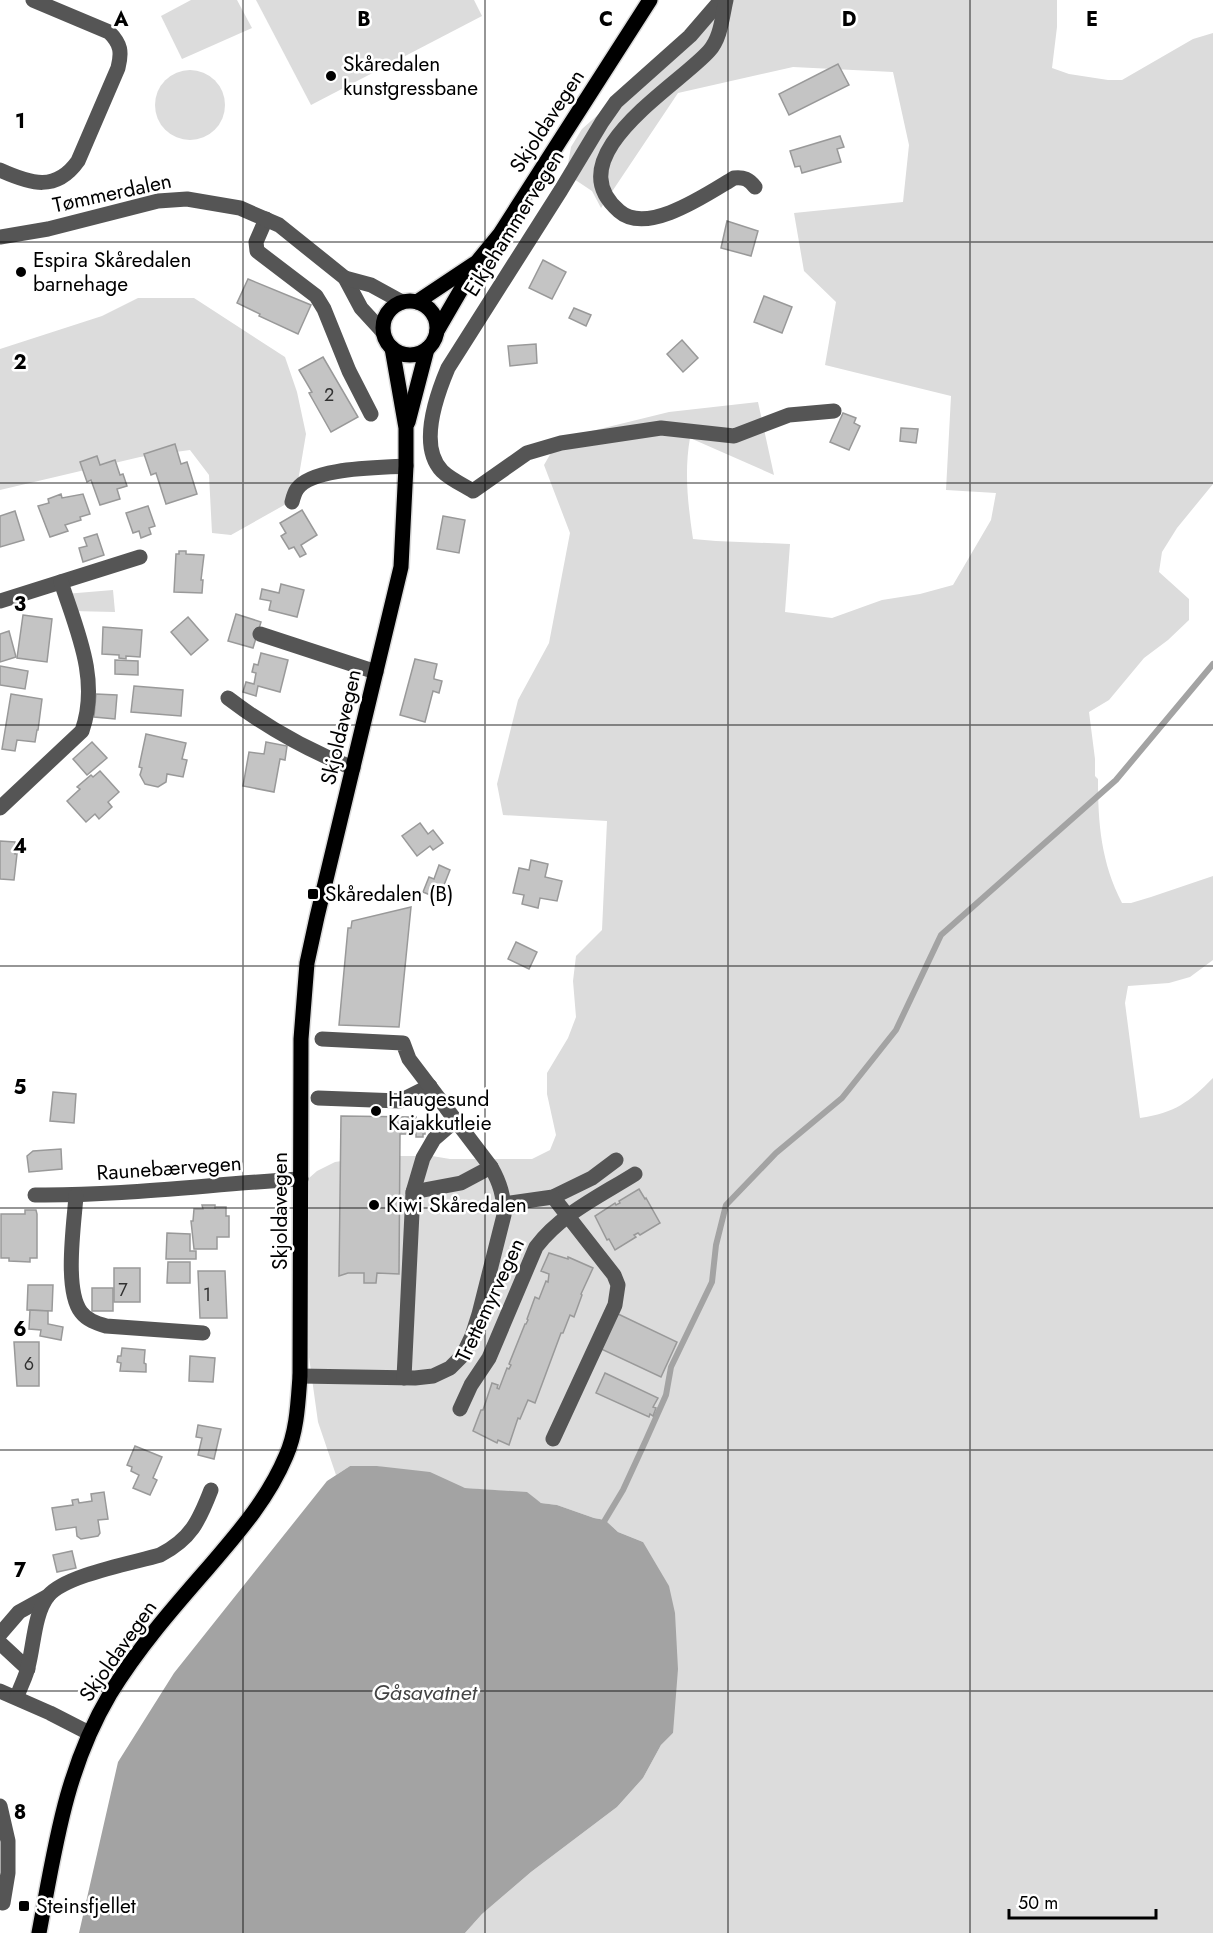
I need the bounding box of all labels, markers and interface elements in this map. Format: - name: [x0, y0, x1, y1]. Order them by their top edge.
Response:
- text: A: [113, 5, 129, 34]
- text: B: [357, 5, 371, 34]
- text: C: [599, 5, 613, 34]
- text: D: [842, 5, 856, 34]
- text: E: [1086, 5, 1098, 34]
- place label: Skåredalen kunstgressbane: [343, 49, 478, 103]
- street label: Skjoldavegen: [502, 63, 592, 179]
- marker: Skåredalen kunstgressbane: [324, 69, 338, 83]
- text: 1: [15, 107, 25, 136]
- street label: Eikjehammervegen: [457, 144, 571, 302]
- street label: Tømmerdalen: [50, 166, 174, 220]
- place label: Espira Skåredalen barnehage: [33, 245, 191, 299]
- marker: Espira Skåredalen barnehage: [14, 265, 28, 279]
- text: 2: [13, 348, 27, 377]
- house number: 2: [324, 382, 334, 408]
- text: 3: [14, 590, 26, 619]
- street label: Skjoldavegen: [313, 666, 369, 788]
- text: 4: [13, 832, 27, 861]
- place label: Skåredalen (B): [325, 879, 453, 909]
- marker: Skåredalen (B): [306, 887, 320, 901]
- text: 5: [14, 1073, 27, 1102]
- place label: Haugesund Kajakkutleie: [388, 1084, 492, 1138]
- marker: Haugesund Kajakkutleie: [369, 1104, 383, 1118]
- street label: Raunebærvegen: [95, 1148, 243, 1188]
- street label: Skjoldavegen: [265, 1152, 295, 1270]
- place label: Kiwi Skåredalen: [386, 1190, 527, 1220]
- marker: Kiwi Skåredalen: [367, 1198, 381, 1212]
- street label: Trettemyrvegen: [448, 1233, 532, 1367]
- house number: 7: [118, 1277, 128, 1303]
- house number: 1: [203, 1282, 211, 1308]
- text: 6: [13, 1315, 27, 1344]
- house number: 6: [24, 1351, 34, 1377]
- text: 7: [14, 1556, 27, 1585]
- street label: Skjoldavegen: [72, 1594, 164, 1708]
- water label: Gåsavatnet: [373, 1676, 479, 1708]
- text: 8: [14, 1798, 26, 1827]
- scale bar: [1009, 1882, 1156, 1920]
- text: 50 m: [1018, 1890, 1058, 1916]
- place label: Steinsfjellet: [36, 1891, 136, 1921]
- marker: Steinsfjellet: [17, 1899, 31, 1913]

